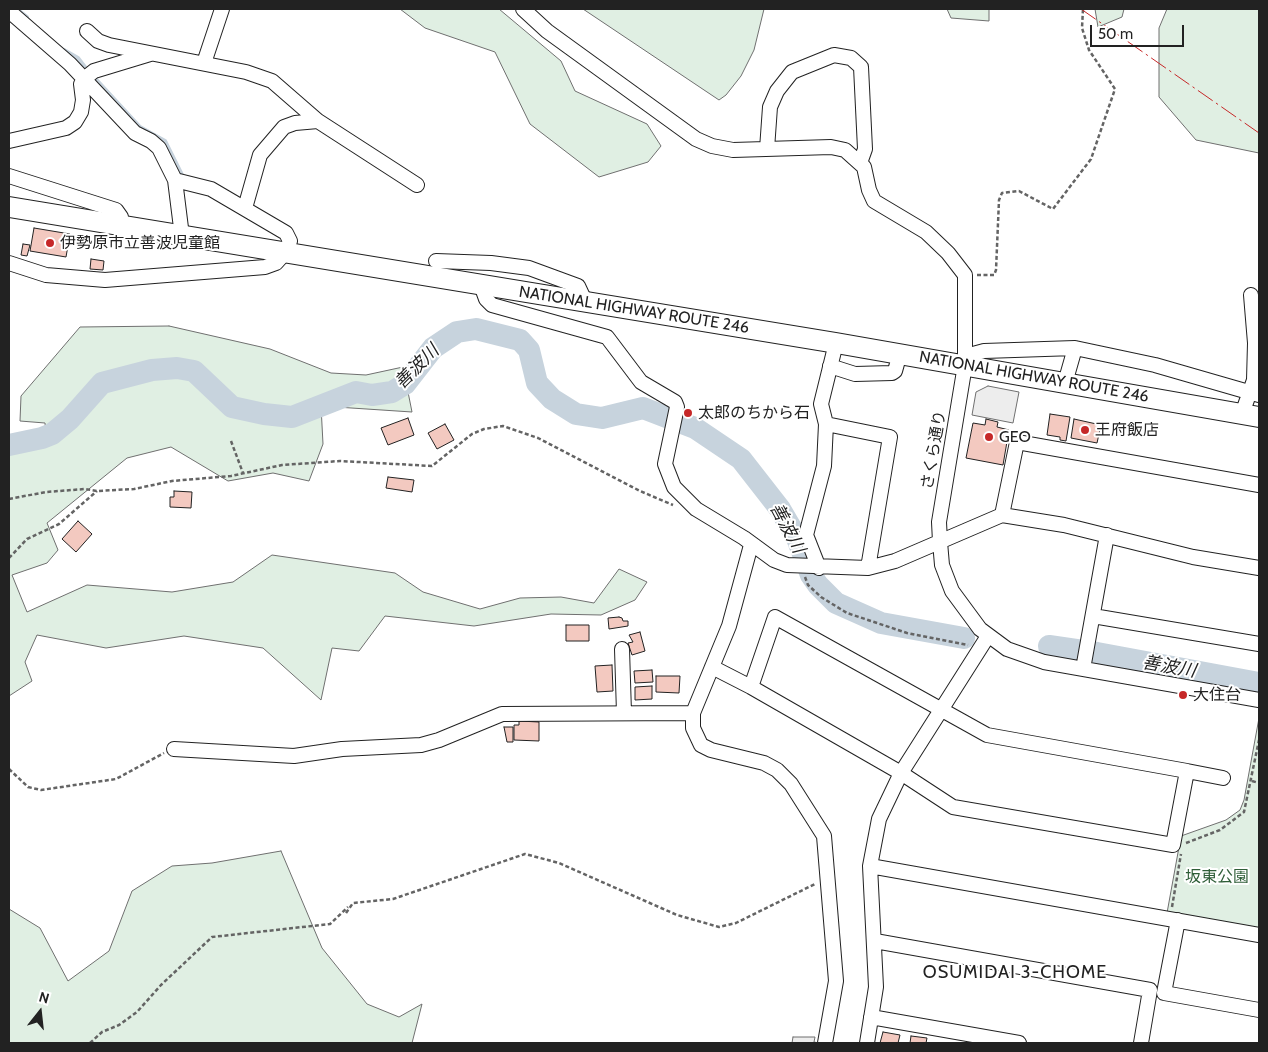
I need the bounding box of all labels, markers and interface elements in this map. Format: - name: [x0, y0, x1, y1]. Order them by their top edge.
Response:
- scale bar: [1093, 15, 1187, 47]
- text: 50 m: [1098, 25, 1133, 43]
- place label: 伊勢原市立善波児童館: [60, 233, 220, 253]
- marker: 伊勢原市立善波児童館: [44, 237, 56, 249]
- street label: NATIONAL HIGHWAY ROUTE 246: [518, 282, 750, 338]
- water label: 善波川: [390, 340, 444, 394]
- street label: NATIONAL HIGHWAY ROUTE 246: [918, 347, 1150, 407]
- place label: 太郎のちから石: [698, 403, 810, 423]
- marker: 太郎のちから石: [682, 407, 694, 419]
- street label: さくら通り: [918, 409, 950, 491]
- place label: 王府飯店: [1095, 420, 1159, 440]
- marker: 王府飯店: [1079, 424, 1091, 436]
- place label: GEO: [999, 427, 1031, 447]
- marker: GEO: [983, 431, 995, 443]
- water label: 善波川: [765, 499, 809, 557]
- water label: 善波川: [1141, 652, 1197, 682]
- place label: 大住台: [1193, 685, 1241, 705]
- marker: 大住台: [1177, 689, 1189, 701]
- park label: 坂東公園: [1185, 867, 1249, 887]
- district label: OSUMIDAI 3-CHOME: [921, 962, 1109, 984]
- north arrow: [15, 987, 65, 1037]
- text: N: [37, 988, 51, 1008]

